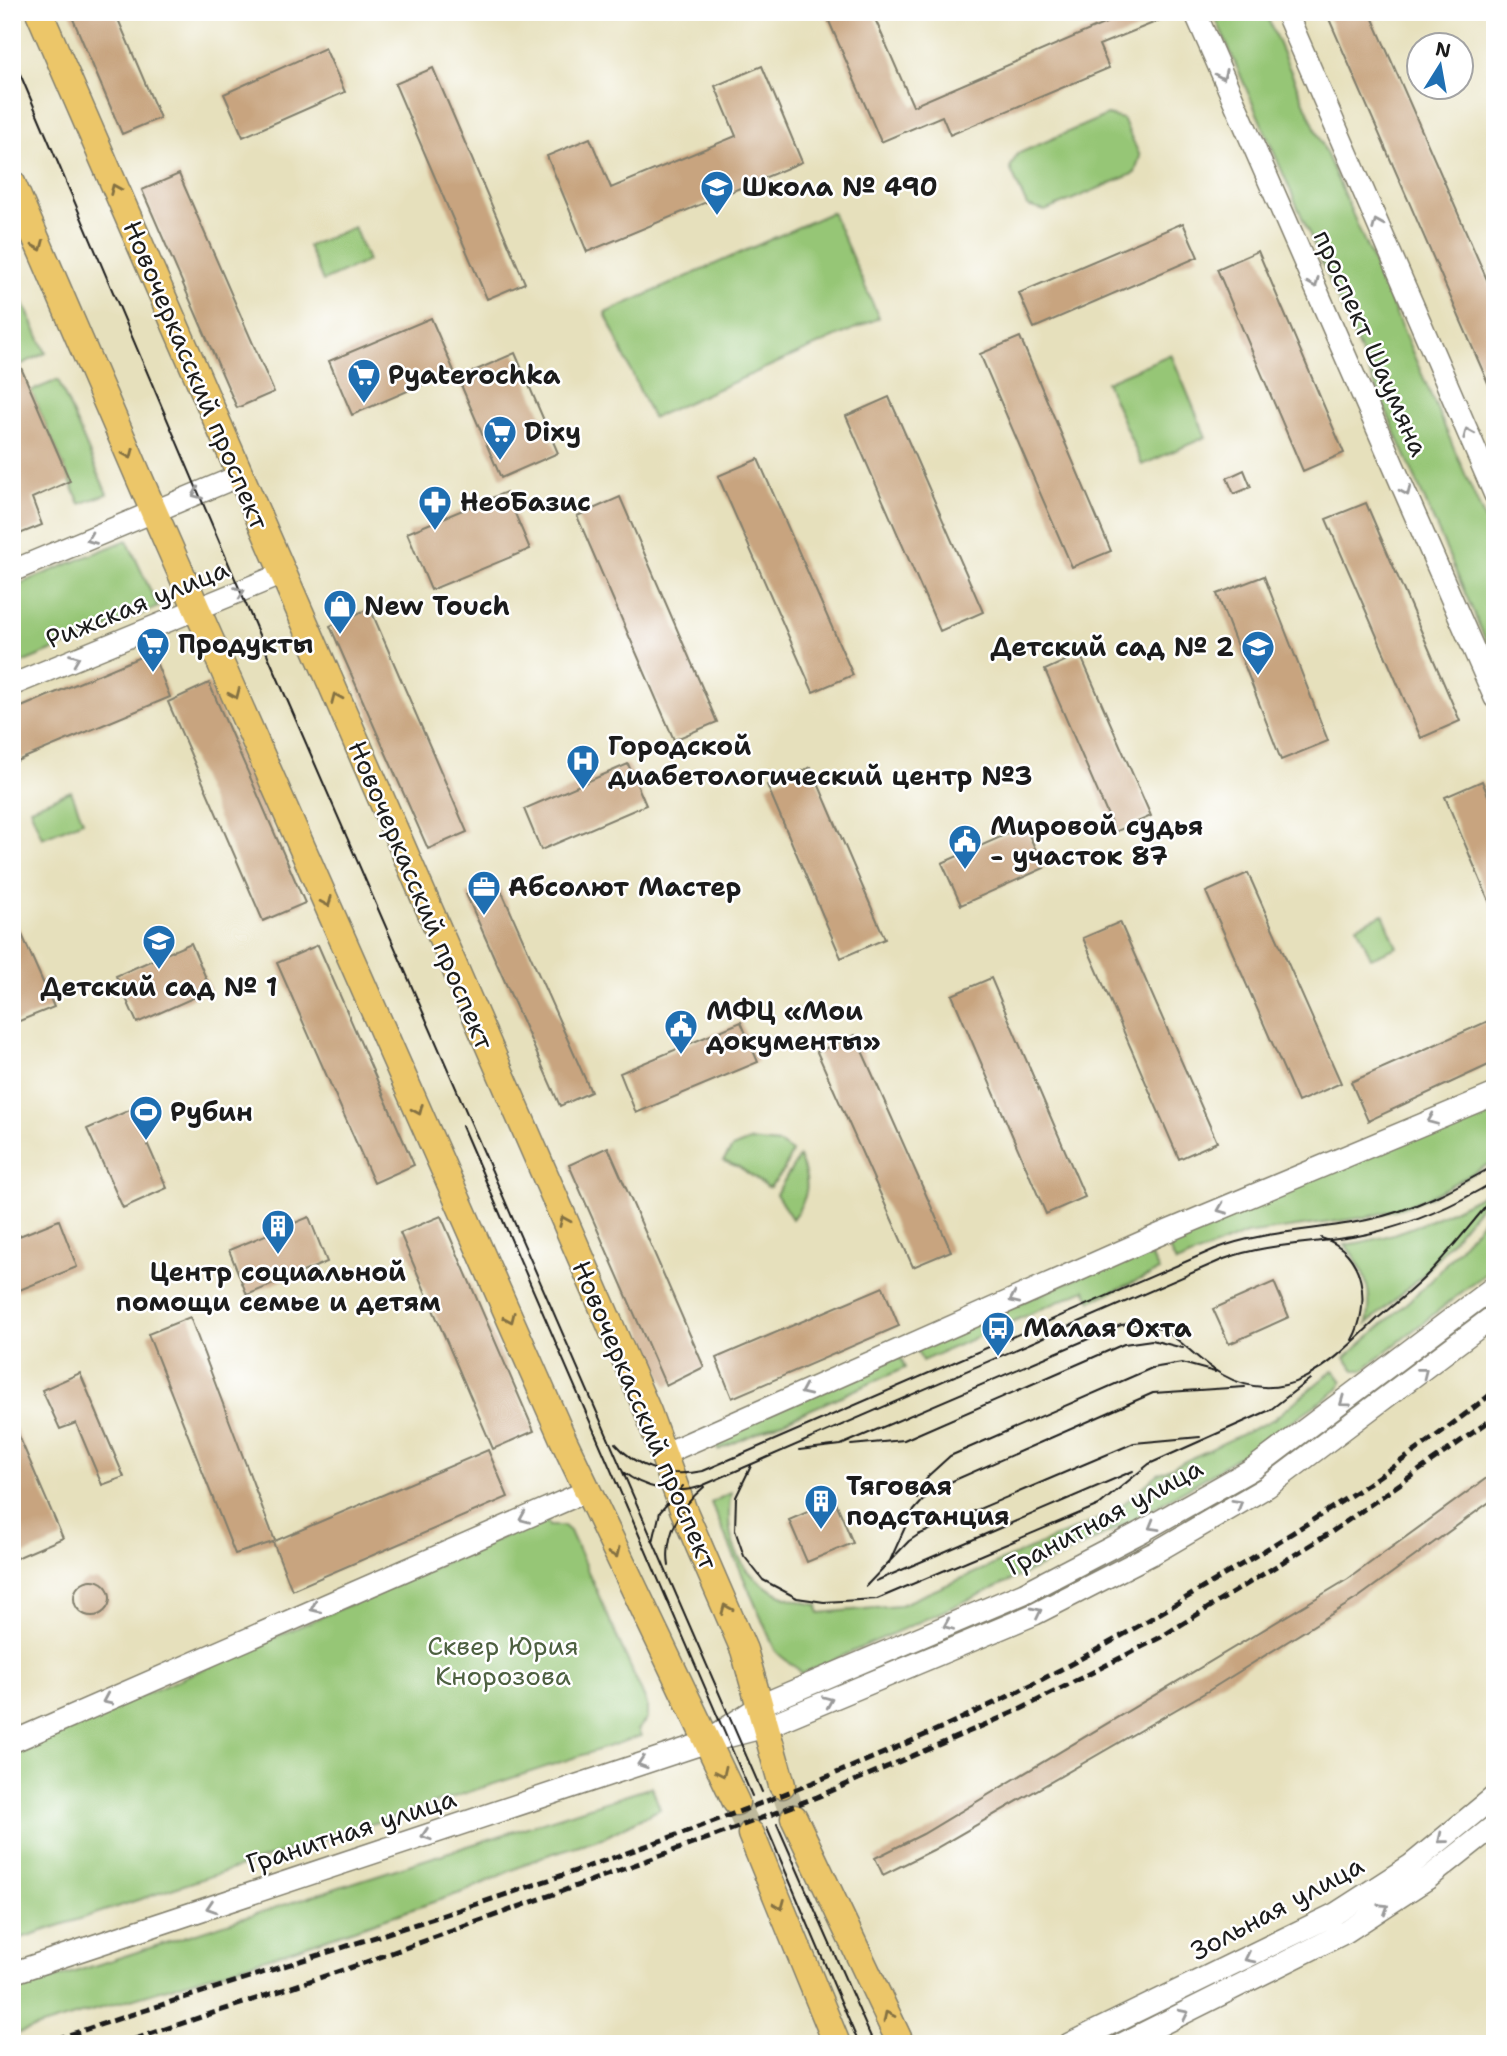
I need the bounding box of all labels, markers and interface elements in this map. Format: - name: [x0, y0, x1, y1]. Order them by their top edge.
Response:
- north arrow: [1406, 32, 1476, 102]
- text: N: [1433, 36, 1453, 64]
- one-way arrow: [1214, 68, 1228, 80]
- school or university icon: Школа № 490: [698, 168, 736, 217]
- place label: Школа № 490: [742, 169, 938, 204]
- one-way arrow: [109, 184, 123, 196]
- street label: Новочеркасский проспект: [115, 215, 278, 535]
- one-way arrow: [1372, 218, 1386, 230]
- street label: проспект Шаумяна: [1306, 224, 1437, 462]
- one-way arrow: [31, 238, 45, 251]
- one-way arrow: [1306, 276, 1320, 288]
- supermarket icon: Pyaterochka: [345, 356, 383, 405]
- place label: Pyaterochka: [388, 357, 561, 392]
- supermarket icon: Dixy: [481, 413, 519, 462]
- place label: Dixy: [524, 414, 581, 449]
- one-way arrow: [1462, 427, 1476, 440]
- one-way arrow: [121, 447, 135, 460]
- pharmacy icon: НеоБазис: [416, 483, 454, 532]
- place label: НеоБазис: [460, 484, 591, 519]
- one-way arrow: [1398, 484, 1412, 496]
- one-way arrow: [191, 486, 203, 500]
- one-way arrow: [86, 531, 99, 545]
- street label: Рижская улица: [40, 551, 233, 656]
- one-way arrow: [233, 586, 245, 600]
- shop icon: New Touch: [321, 587, 359, 636]
- place label: New Touch: [364, 588, 510, 623]
- supermarket icon: Продукты: [134, 625, 172, 674]
- place label: Продукты: [178, 626, 313, 661]
- school or university icon: Детский сад № 2: [1239, 628, 1277, 677]
- place label: Детский сад № 2: [990, 629, 1234, 664]
- one-way arrow: [68, 653, 81, 667]
- one-way arrow: [227, 687, 241, 699]
- one-way arrow: [330, 692, 344, 705]
- place label: Городской диабетологический центр №3: [608, 728, 1033, 793]
- street label: Новочеркасский проспект: [340, 735, 503, 1055]
- hospital icon: Городской диабетологический центр №3: [564, 742, 602, 791]
- place label: Мировой судья - участок 87: [990, 808, 1203, 873]
- public building icon: Мировой судья - участок 87: [946, 822, 984, 871]
- office icon: Абсолют Мастер: [465, 868, 503, 917]
- place label: Абсолют Мастер: [508, 869, 741, 904]
- one-way arrow: [319, 894, 333, 907]
- school or university icon: Детский сад № 1: [140, 922, 178, 971]
- place label: Детский сад № 1: [40, 969, 278, 1004]
- place label: МФЦ «Мои документы»: [706, 993, 881, 1058]
- public building icon: МФЦ «Мои документы»: [662, 1007, 700, 1056]
- sports icon: Рубин: [127, 1093, 165, 1142]
- place label: Рубин: [170, 1094, 253, 1129]
- one-way arrow: [410, 1103, 424, 1116]
- one-way arrow: [1427, 1112, 1439, 1126]
- one-way arrow: [1217, 1200, 1229, 1214]
- building icon: Центр социальной помощи семье и детям: [259, 1207, 297, 1256]
- one-way arrow: [558, 1216, 572, 1228]
- place label: Центр социальной помощи семье и детям: [115, 1254, 441, 1319]
- street label: Новочеркасский проспект: [564, 1255, 727, 1575]
- one-way arrow: [1008, 1291, 1021, 1305]
- bus stop icon: Малая Охта: [979, 1309, 1017, 1358]
- place label: Малая Охта: [1023, 1310, 1192, 1345]
- one-way arrow: [502, 1311, 516, 1324]
- one-way arrow: [1415, 1367, 1427, 1380]
- one-way arrow: [800, 1383, 813, 1397]
- one-way arrow: [1339, 1394, 1351, 1407]
- street label: Гранитная улица: [999, 1450, 1209, 1583]
- place label: Тяговая подстанция: [846, 1468, 1010, 1533]
- building icon: Тяговая подстанция: [802, 1482, 840, 1531]
- one-way arrow: [1230, 1499, 1243, 1512]
- one-way arrow: [519, 1510, 531, 1524]
- one-way arrow: [1148, 1518, 1160, 1531]
- one-way arrow: [607, 1546, 621, 1559]
- one-way arrow: [310, 1600, 322, 1614]
- one-way arrow: [721, 1604, 735, 1616]
- one-way arrow: [1030, 1606, 1042, 1620]
- one-way arrow: [943, 1617, 956, 1631]
- park label: Сквер Юрия Кнорозова: [427, 1628, 579, 1693]
- one-way arrow: [102, 1692, 114, 1706]
- one-way arrow: [821, 1695, 833, 1709]
- one-way arrow: [637, 1755, 649, 1769]
- one-way arrow: [713, 1765, 727, 1777]
- street label: Гранитная улица: [241, 1780, 460, 1881]
- one-way arrow: [421, 1827, 433, 1841]
- one-way arrow: [1437, 1831, 1450, 1843]
- street label: Зольная улица: [1184, 1847, 1370, 1968]
- one-way arrow: [772, 1897, 786, 1910]
- one-way arrow: [205, 1899, 217, 1913]
- one-way arrow: [1376, 1903, 1389, 1916]
- one-way arrow: [1244, 1950, 1256, 1964]
- one-way arrow: [1176, 2008, 1189, 2022]
- one-way arrow: [882, 2011, 896, 2023]

